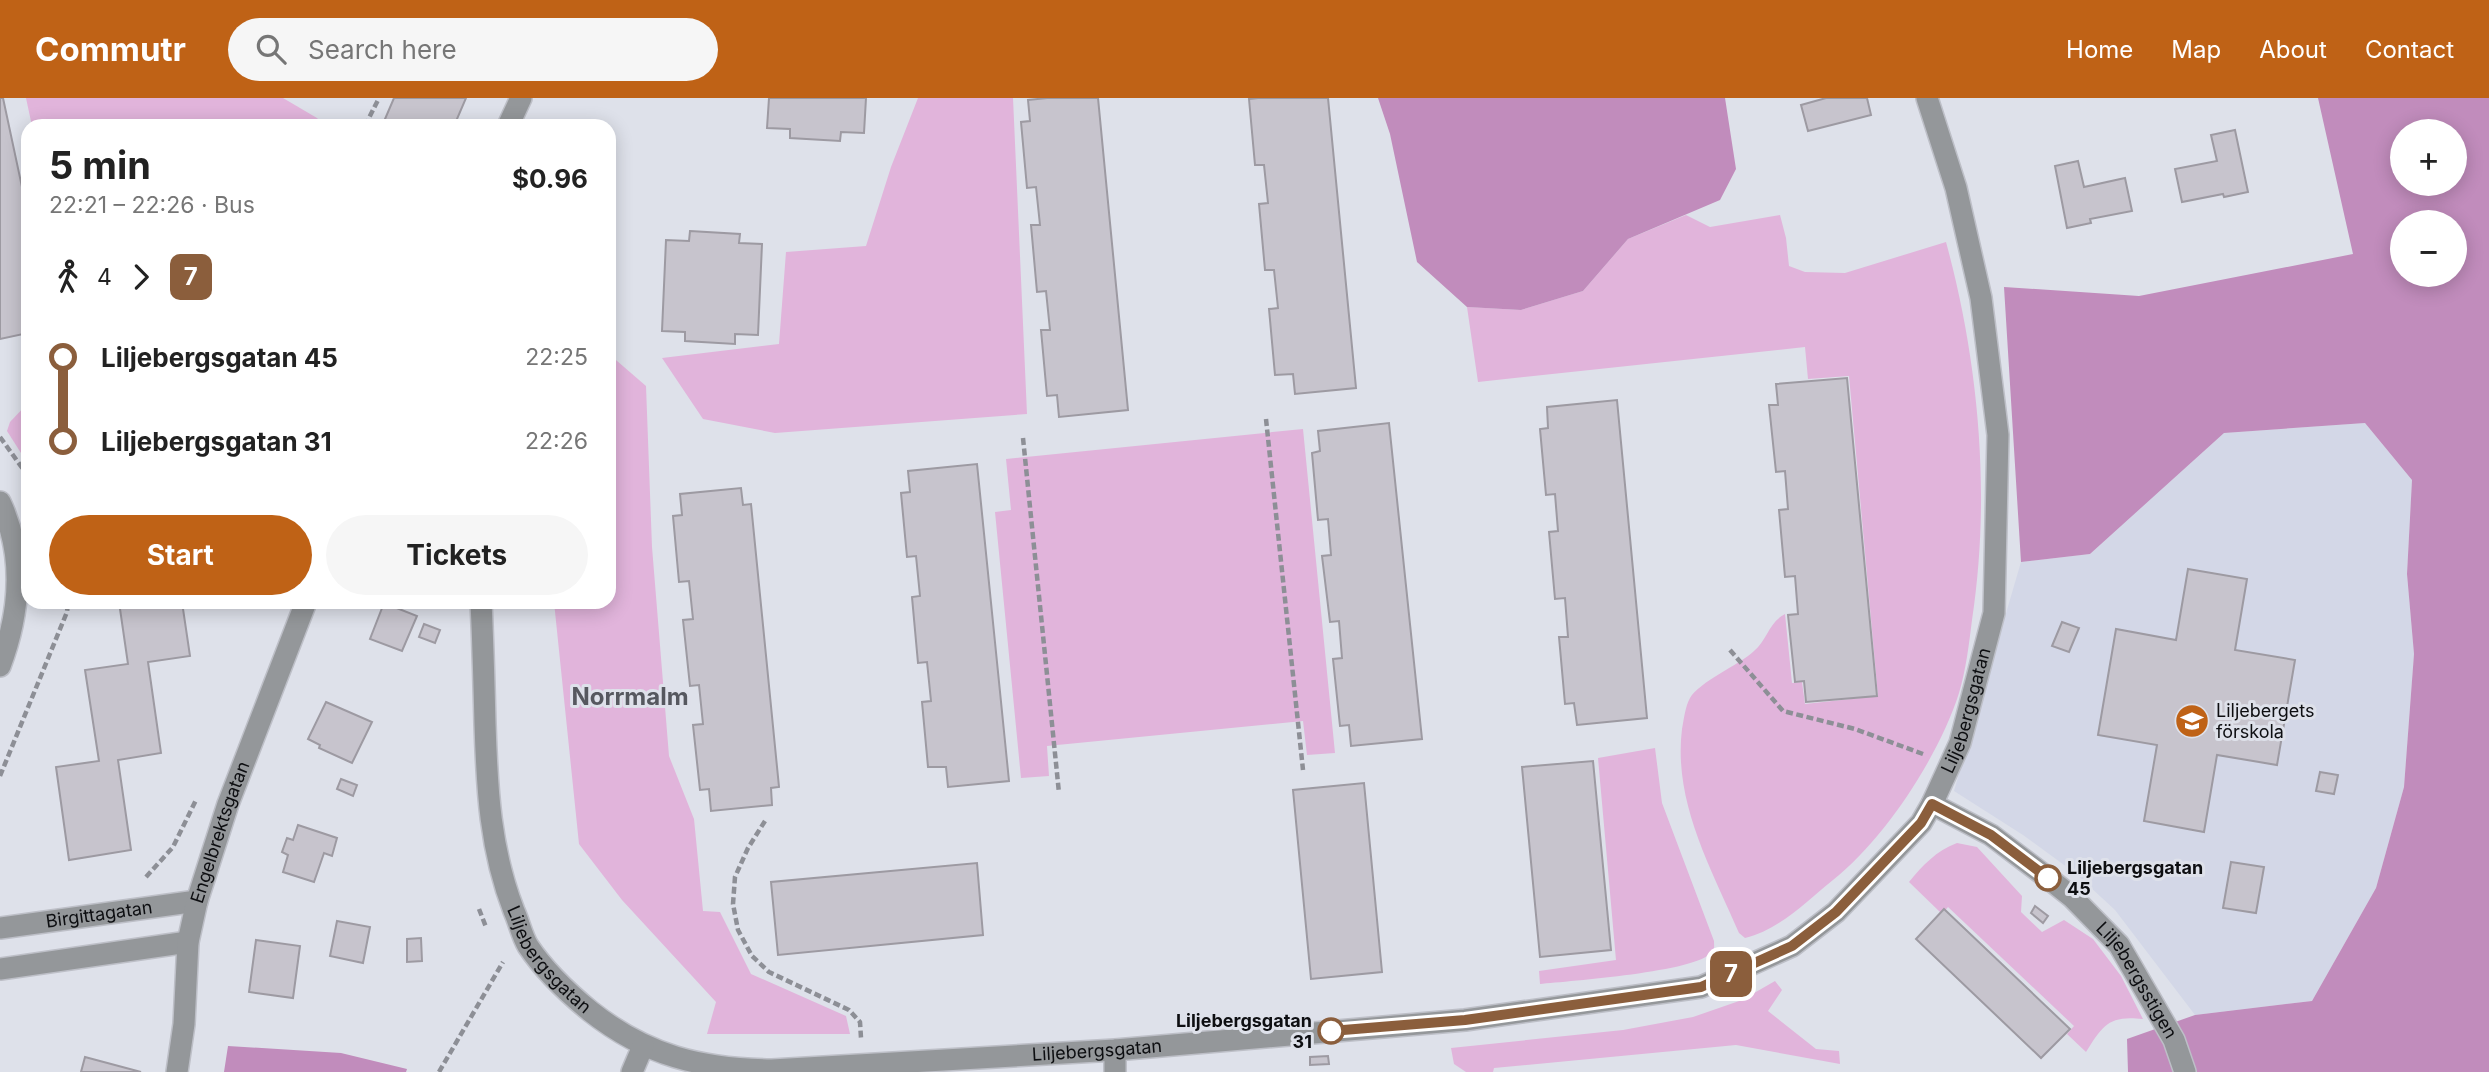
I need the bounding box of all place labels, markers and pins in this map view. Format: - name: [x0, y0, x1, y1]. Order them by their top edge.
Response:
- place label: Liljebergets förskola: [2216, 700, 2315, 742]
- school or university icon: Liljebergets förskola: [2173, 702, 2211, 740]
- place label: Liljebergsgatan 45: [2067, 857, 2203, 899]
- marker: Liljebergsgatan 45: [2035, 865, 2061, 891]
- place label: Liljebergsgatan 31: [1176, 1010, 1312, 1052]
- marker: Liljebergsgatan 31: [1318, 1018, 1344, 1044]

